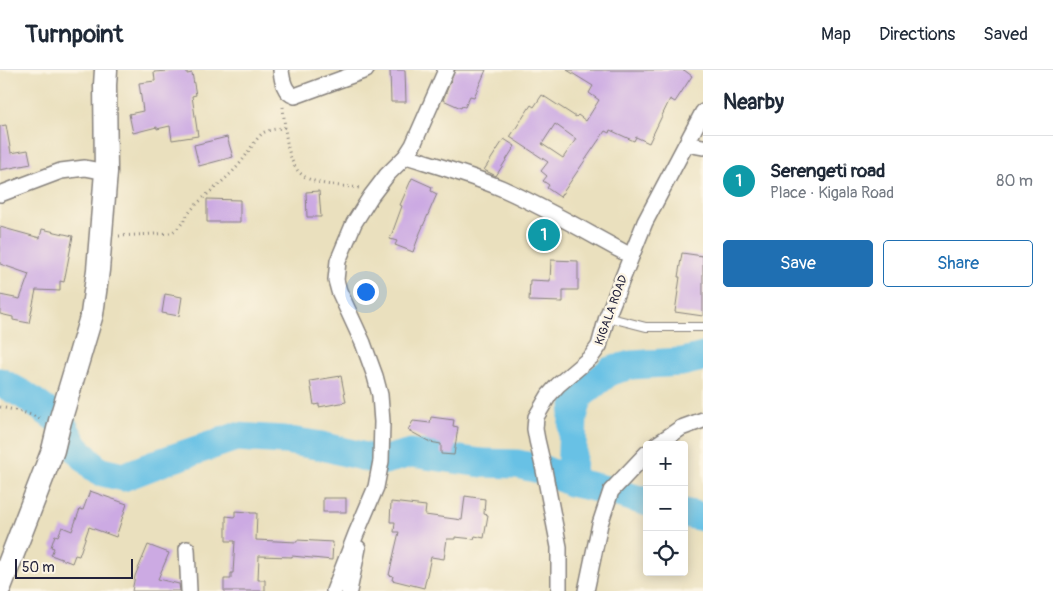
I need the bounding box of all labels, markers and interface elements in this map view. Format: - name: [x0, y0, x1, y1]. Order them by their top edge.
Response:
- text: Turnpoint: [25, 20, 123, 49]
- text: Map: [821, 23, 851, 46]
- text: Directions: [879, 23, 955, 46]
- text: Saved: [983, 23, 1028, 46]
- text: Nearby: [723, 89, 784, 116]
- text: Serengeti road: [770, 159, 885, 183]
- text: 1: [736, 171, 742, 191]
- text: 80 m: [996, 171, 1033, 191]
- text: Place · Kigala Road: [770, 183, 894, 203]
- pin: 1: [528, 216, 560, 254]
- button: Save: [723, 240, 873, 287]
- button: Share: [883, 240, 1033, 287]
- street label: KIGALA ROAD: [592, 273, 631, 347]
- your location: [353, 279, 379, 305]
- map controls: [643, 441, 688, 576]
- button: +: [643, 441, 688, 486]
- button: −: [643, 486, 688, 531]
- button: locate: [643, 531, 688, 576]
- scale bar: [15, 556, 132, 579]
- text: 50 m: [22, 559, 55, 576]

